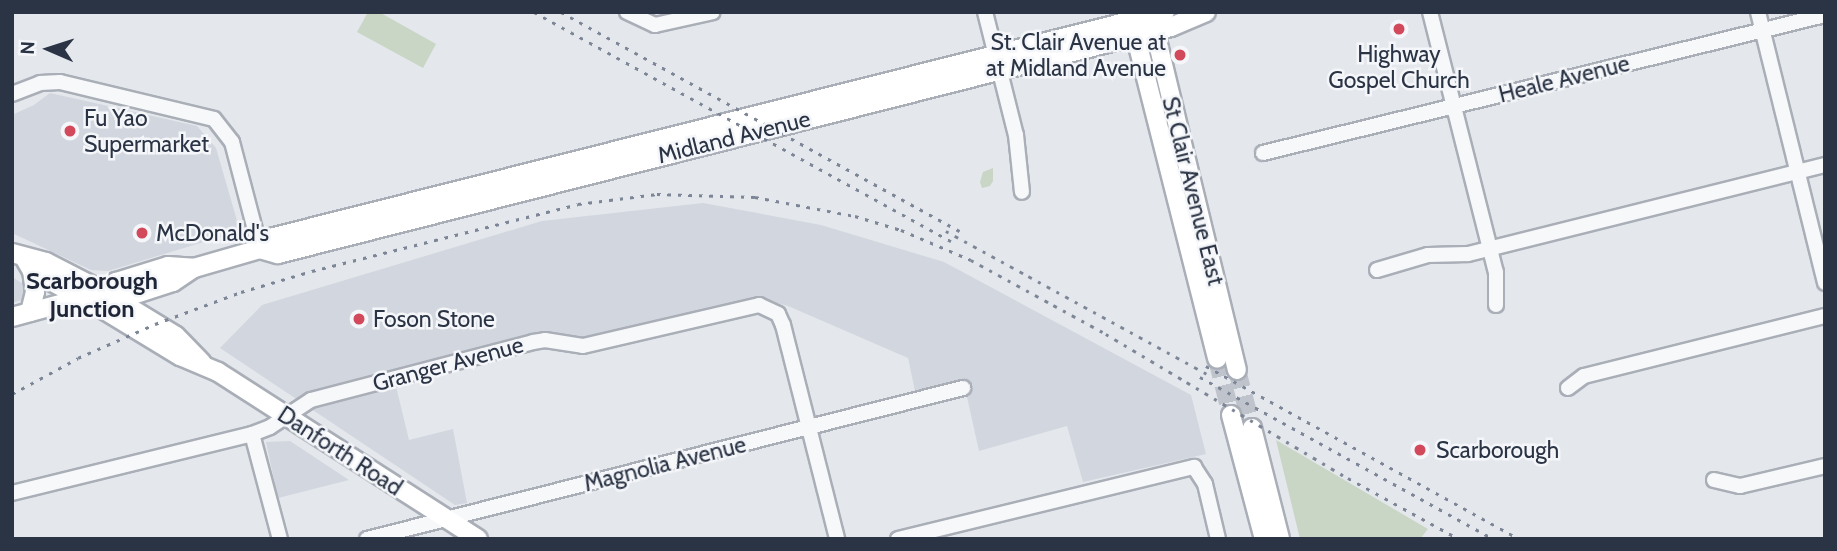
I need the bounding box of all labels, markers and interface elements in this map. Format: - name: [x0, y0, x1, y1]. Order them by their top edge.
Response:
- north arrow: [14, 14, 84, 84]
- marker: Highway Gospel Church: [1391, 21, 1407, 37]
- place label: St. Clair Avenue at at Midland Avenue: [986, 28, 1166, 82]
- place label: Highway Gospel Church: [1328, 40, 1470, 94]
- text: N: [16, 41, 39, 55]
- marker: St. Clair Avenue at at Midland Avenue: [1172, 47, 1188, 63]
- street label: Heale Avenue: [1496, 49, 1632, 109]
- street label: St Clair Avenue East: [1156, 94, 1230, 288]
- place label: Fu Yao Supermarket: [84, 104, 209, 158]
- street label: Midland Avenue: [655, 105, 813, 169]
- marker: Fu Yao Supermarket: [62, 123, 78, 139]
- place label: McDonald's: [156, 219, 269, 247]
- marker: McDonald's: [134, 225, 150, 241]
- district label: Scarborough Junction: [26, 267, 158, 323]
- place label: Foson Stone: [373, 305, 495, 333]
- marker: Foson Stone: [351, 311, 367, 327]
- street label: Granger Avenue: [370, 331, 526, 397]
- street label: Danforth Road: [273, 401, 407, 501]
- street label: Magnolia Avenue: [581, 431, 749, 497]
- place label: Scarborough: [1436, 436, 1559, 464]
- marker: Scarborough: [1410, 440, 1430, 460]

